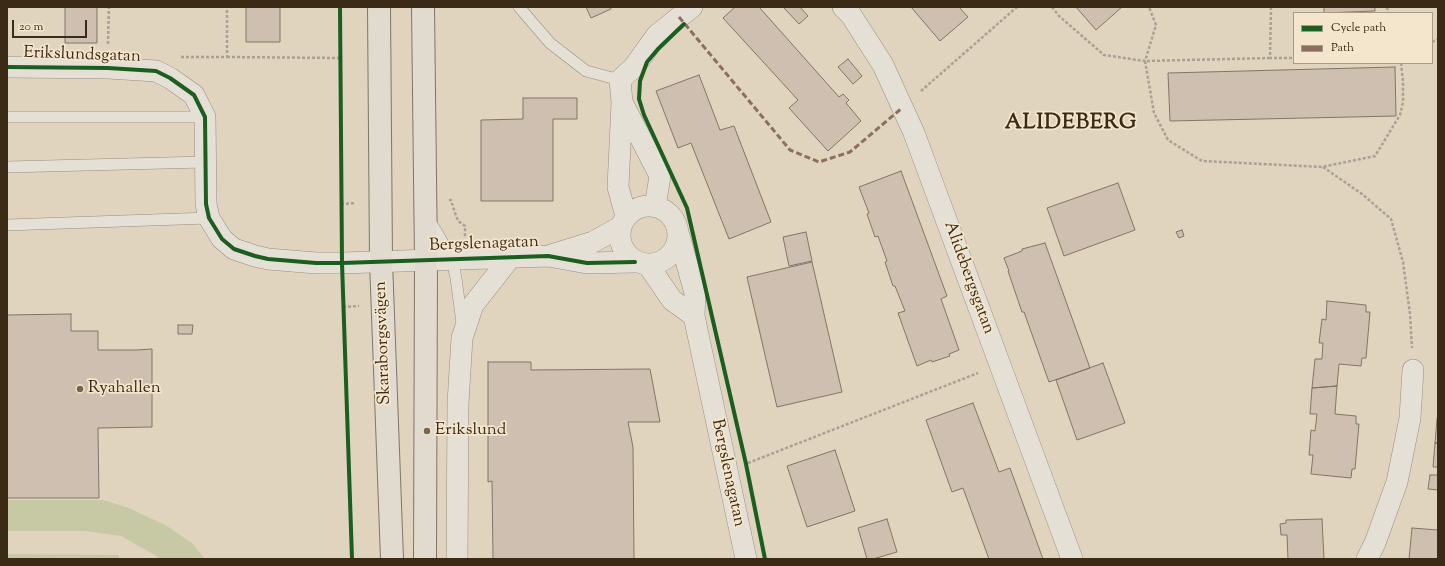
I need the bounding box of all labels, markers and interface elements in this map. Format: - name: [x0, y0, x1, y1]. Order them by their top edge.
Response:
- scale bar: [14, 12, 89, 38]
- legend: [1293, 12, 1433, 64]
- text: 20 m: [19, 18, 43, 36]
- text: Cycle path: [1331, 19, 1386, 37]
- text: Path: [1331, 39, 1354, 57]
- street label: Erikslundsgatan: [23, 44, 141, 68]
- district label: ALIDEBERG: [1005, 111, 1137, 137]
- street label: Alidebergsgatan: [938, 219, 998, 337]
- street label: Bergslenagatan: [429, 233, 539, 257]
- street label: Skaraborgsvägen: [372, 281, 396, 405]
- place label: Ryahallen: [88, 379, 161, 399]
- marker: Ryahallen: [75, 384, 85, 394]
- street label: Bergslenagatan: [706, 417, 748, 529]
- place label: Erikslund: [435, 421, 506, 441]
- marker: Erikslund: [422, 426, 432, 436]

